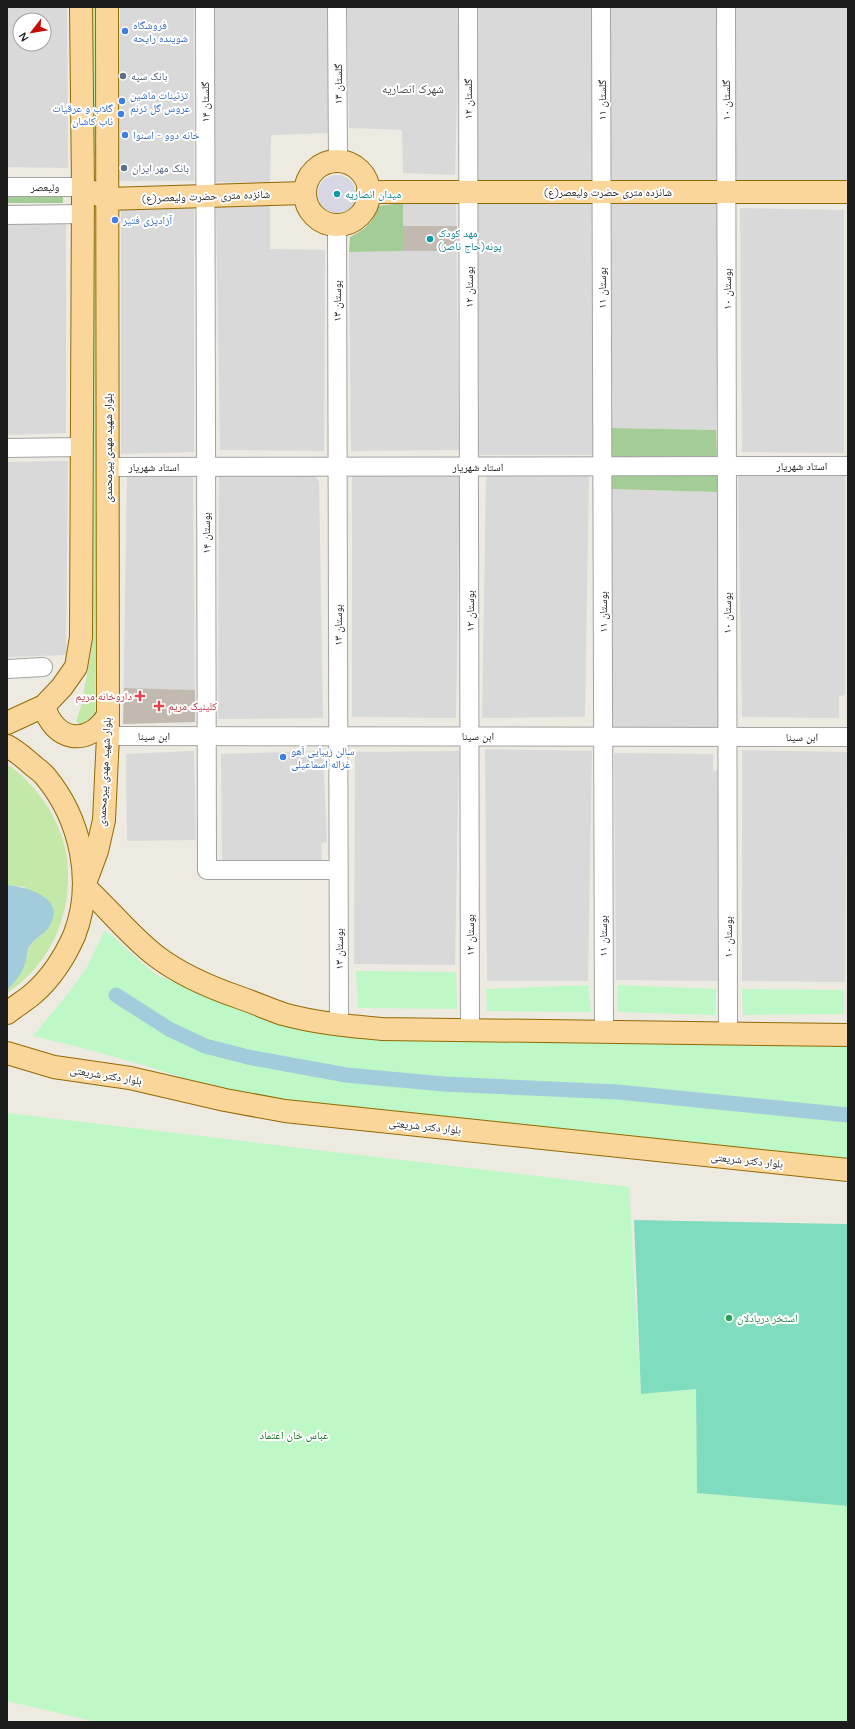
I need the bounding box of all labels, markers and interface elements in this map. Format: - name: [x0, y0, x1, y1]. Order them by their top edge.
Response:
- north arrow: [12, 12, 52, 52]
- place label: فروشگاه شوینده رایحه: [133, 18, 188, 45]
- marker: فروشگاه شوینده رایحه: [120, 26, 130, 36]
- text: N: [15, 30, 32, 44]
- street label: گلستان ۱۳: [331, 63, 345, 104]
- place label: بانک سپه: [131, 69, 168, 83]
- marker: بانک سپه: [118, 71, 128, 81]
- street label: گلستان ۱۲: [461, 78, 475, 119]
- street label: گلستان ۱۱: [595, 79, 609, 120]
- street label: گلستان ۱۰: [719, 79, 733, 120]
- street label: گلستان ۱۴: [198, 81, 212, 122]
- district label: شهرک انصاریه: [382, 81, 444, 96]
- place label: تزئینات ماشین عروس گل ترنم: [130, 88, 191, 116]
- marker: تزئینات ماشین عروس گل ترنم: [117, 96, 127, 106]
- place label: گلاب و عرقیات ناب کاشان: [52, 101, 113, 128]
- marker: گلاب و عرقیات ناب کاشان: [116, 109, 126, 119]
- place label: خانه دوو - اسنوا: [133, 128, 200, 142]
- marker: خانه دوو - اسنوا: [120, 130, 130, 140]
- place label: بانک مهر ایران: [132, 161, 189, 175]
- marker: بانک مهر ایران: [119, 163, 129, 173]
- street label: ولیعصر: [30, 180, 60, 194]
- street label: شانزده متری حضرت ولیعصر(ع): [544, 185, 672, 199]
- street label: شانزده متری حضرت ولیعصر(ع): [142, 187, 270, 205]
- place label: میدان انصاریه: [345, 187, 401, 201]
- marker: میدان انصاریه: [332, 189, 342, 199]
- place label: آزادپزی فتیر: [122, 213, 172, 227]
- marker: آزادپزی فتیر: [110, 215, 120, 225]
- place label: مهد کودک پونه(حاج ناصر): [438, 226, 502, 253]
- marker: مهد کودک پونه(حاج ناصر): [425, 234, 435, 244]
- street label: بوستان ۱۲: [462, 266, 476, 308]
- street label: بوستان ۱۱: [595, 267, 609, 309]
- street label: بوستان ۱۰: [720, 268, 734, 310]
- street label: بوستان ۱۳: [330, 280, 344, 322]
- street label: بلوار شهید مهدی پیرمحمدی: [101, 393, 115, 503]
- street label: استاد شهریار: [776, 459, 827, 473]
- street label: استاد شهریار: [128, 460, 179, 474]
- street label: استاد شهریار: [452, 460, 503, 474]
- street label: بوستان ۱۴: [199, 512, 213, 554]
- street label: بوستان ۱۲: [463, 590, 477, 632]
- street label: بوستان ۱۱: [596, 591, 610, 633]
- street label: بوستان ۱۰: [720, 592, 734, 634]
- street label: بوستان ۱۳: [331, 604, 345, 646]
- place label: داروخانه مریم: [76, 689, 132, 704]
- marker: داروخانه مریم: [135, 691, 145, 701]
- place label: کلینیک مریم: [168, 699, 217, 714]
- marker: کلینیک مریم: [153, 700, 165, 712]
- street label: بلوار شهید مهدی پیرمحمدی: [94, 717, 114, 827]
- street label: ابن سینا: [138, 729, 170, 743]
- street label: ابن سینا: [462, 729, 494, 743]
- street label: ابن سینا: [786, 730, 818, 744]
- place label: سالن زیبایی آهو غزاله اسماعیلی: [291, 744, 355, 771]
- marker: سالن زیبایی آهو غزاله اسماعیلی: [278, 752, 288, 762]
- street label: بوستان ۱۲: [463, 914, 477, 956]
- street label: بوستان ۱۱: [596, 915, 610, 957]
- street label: بوستان ۱۰: [721, 916, 735, 958]
- street label: بوستان ۱۳: [332, 928, 346, 970]
- street label: بلوار دکتر شریعتی: [69, 1062, 143, 1088]
- street label: بلوار دکتر شریعتی: [388, 1115, 462, 1137]
- street label: بلوار دکتر شریعتی: [710, 1149, 784, 1171]
- place label: استخر دریادلان: [737, 1311, 798, 1325]
- marker: استخر دریادلان: [724, 1313, 734, 1323]
- park label: عباس خان اعتماد: [260, 1428, 329, 1442]

